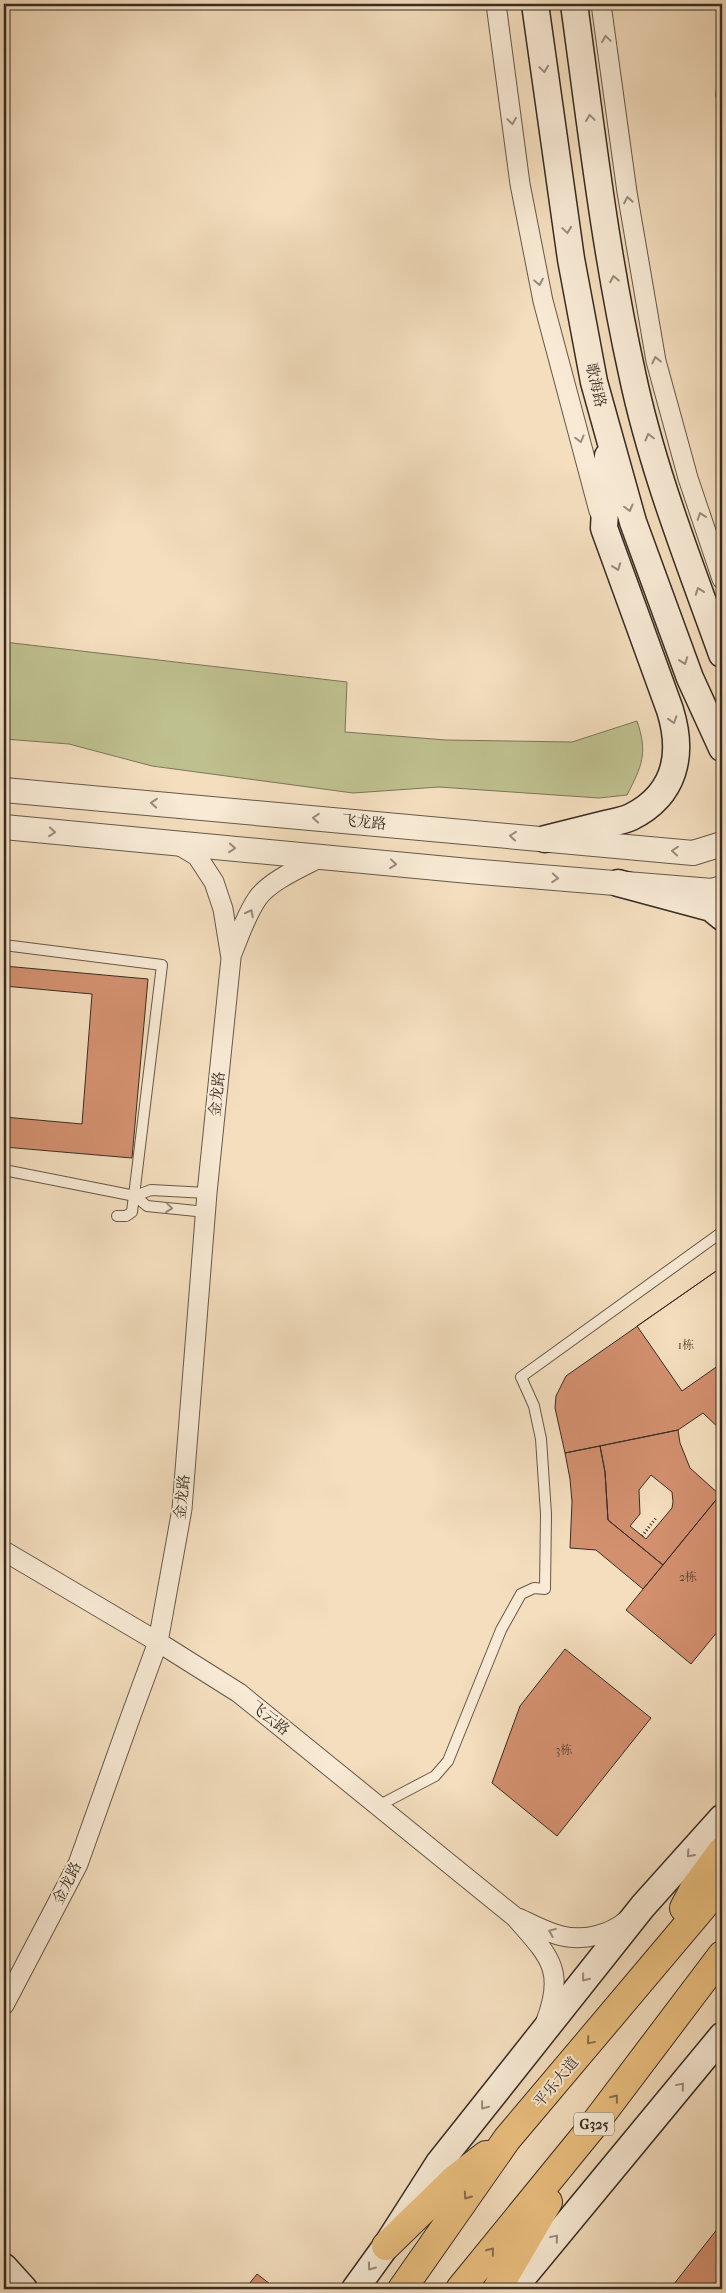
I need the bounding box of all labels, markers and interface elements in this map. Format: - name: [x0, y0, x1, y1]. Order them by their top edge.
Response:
- one-way arrow: [601, 34, 612, 42]
- one-way arrow: [539, 65, 549, 74]
- one-way arrow: [585, 113, 596, 121]
- one-way arrow: [506, 117, 516, 126]
- one-way arrow: [624, 195, 634, 204]
- one-way arrow: [562, 226, 572, 235]
- one-way arrow: [609, 274, 619, 283]
- one-way arrow: [533, 277, 543, 286]
- one-way arrow: [651, 355, 662, 364]
- street label: 歌海路: [582, 361, 610, 409]
- one-way arrow: [644, 433, 655, 441]
- one-way arrow: [574, 434, 584, 442]
- one-way arrow: [624, 504, 634, 512]
- one-way arrow: [697, 512, 707, 521]
- one-way arrow: [611, 562, 621, 571]
- one-way arrow: [695, 588, 705, 596]
- one-way arrow: [678, 656, 688, 665]
- one-way arrow: [667, 715, 677, 723]
- one-way arrow: [150, 798, 158, 809]
- street label: 飞龙路: [341, 811, 387, 833]
- one-way arrow: [312, 813, 320, 824]
- one-way arrow: [49, 826, 57, 837]
- one-way arrow: [509, 831, 517, 842]
- one-way arrow: [228, 842, 236, 853]
- one-way arrow: [670, 846, 678, 857]
- one-way arrow: [390, 858, 398, 869]
- one-way arrow: [551, 872, 559, 883]
- one-way arrow: [244, 909, 254, 918]
- street label: 金龙路: [206, 1071, 228, 1117]
- one-way arrow: [165, 1202, 173, 1213]
- house number: 1栋: [678, 1338, 694, 1352]
- street label: 金龙路: [171, 1474, 193, 1520]
- house number: 2栋: [679, 1570, 697, 1584]
- street label: 飞云路: [247, 1697, 293, 1739]
- house number: 3栋: [556, 1743, 572, 1757]
- one-way arrow: [686, 1849, 695, 1858]
- street label: 金龙路: [49, 1859, 85, 1907]
- one-way arrow: [548, 1928, 557, 1938]
- one-way arrow: [582, 1972, 590, 1981]
- one-way arrow: [586, 2036, 595, 2045]
- street label: 平乐大道: [530, 2053, 582, 2111]
- one-way arrow: [675, 2083, 683, 2092]
- one-way arrow: [609, 2095, 617, 2104]
- one-way arrow: [481, 2100, 489, 2109]
- road number: G325: [574, 2112, 614, 2136]
- one-way arrow: [464, 2190, 473, 2200]
- one-way arrow: [550, 2235, 558, 2244]
- one-way arrow: [485, 2248, 494, 2257]
- one-way arrow: [368, 2261, 377, 2271]

